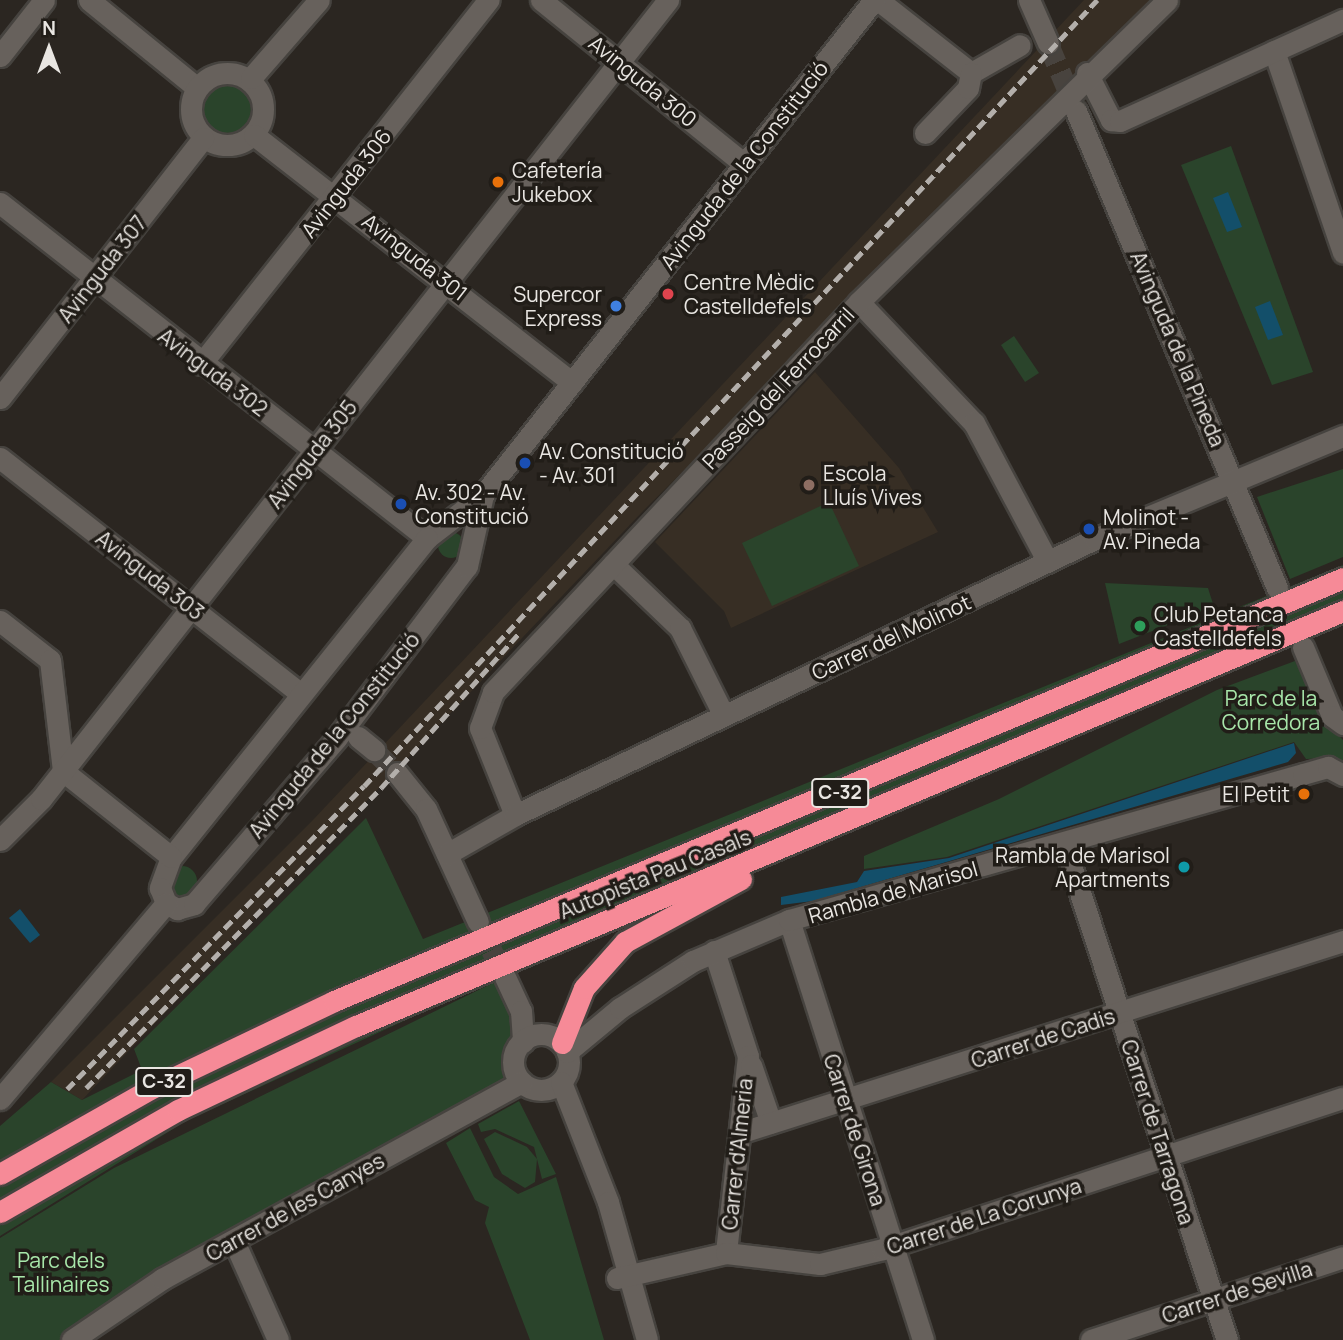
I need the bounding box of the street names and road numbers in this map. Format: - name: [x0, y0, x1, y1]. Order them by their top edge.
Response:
- street label: Avinguda 300: [584, 30, 702, 132]
- street label: Avinguda de la Constitució: [655, 56, 833, 274]
- street label: Avinguda 306: [296, 124, 396, 242]
- street label: Avinguda 301: [357, 208, 473, 306]
- street label: Avinguda 307: [52, 211, 152, 327]
- street label: Avinguda de la Pineda: [1125, 248, 1231, 450]
- street label: Passeig del Ferrocarril: [697, 302, 859, 474]
- street label: Avinguda 302: [153, 323, 273, 421]
- street label: Avinguda 305: [262, 395, 362, 513]
- street label: Avinguda 303: [91, 525, 209, 625]
- street label: Carrer del Molinot: [807, 589, 975, 685]
- street label: Avinguda de la Constitució: [243, 627, 425, 843]
- road number: C-32: [810, 778, 870, 808]
- street label: Autopista Pau Casals: [555, 824, 755, 924]
- street label: Rambla de Marisol: [805, 856, 981, 928]
- street label: Carrer de Cadis: [968, 1003, 1118, 1073]
- street label: Carrer de Tarragona: [1116, 1036, 1200, 1228]
- street label: Carrer de Girona: [819, 1051, 891, 1209]
- road number: C-32: [134, 1066, 194, 1098]
- street label: Carrer d'Almeria: [717, 1077, 757, 1231]
- street label: Carrer de les Canyes: [202, 1148, 388, 1266]
- street label: Carrer de La Corunya: [884, 1173, 1084, 1259]
- street label: Carrer de Sevilla: [1159, 1256, 1315, 1328]

